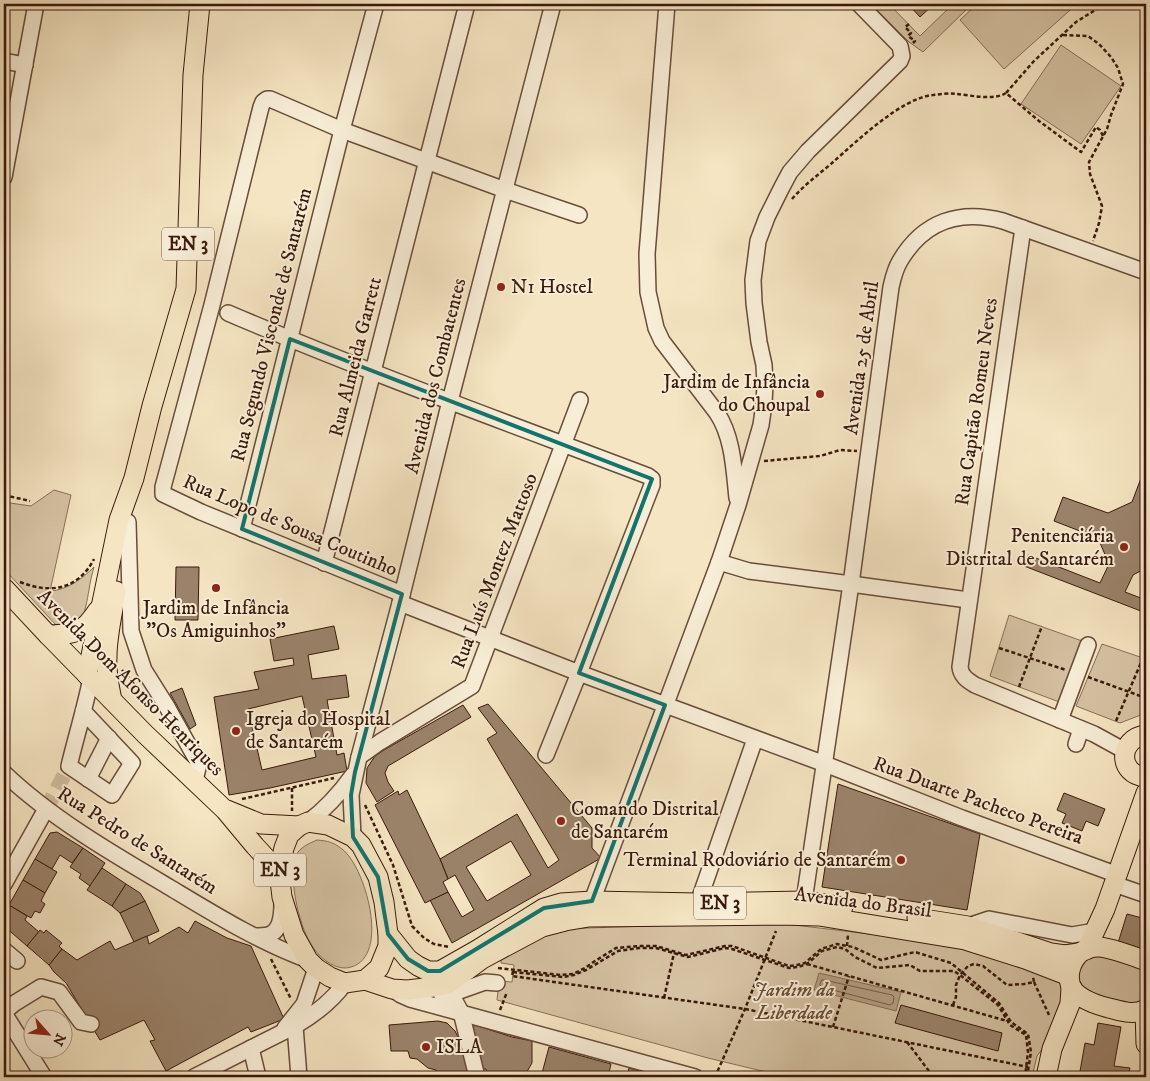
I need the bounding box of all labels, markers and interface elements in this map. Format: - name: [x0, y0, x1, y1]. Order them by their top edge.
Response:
- street label: Rua Segundo Visconde de Santarém: [226, 185, 318, 465]
- road number: EN 3: [162, 228, 214, 260]
- street label: Rua Almeida Garrett: [324, 274, 388, 440]
- street label: Avenida dos Combatentes: [400, 275, 472, 476]
- place label: N1 Hostel: [511, 275, 593, 300]
- street label: Avenida 25 de Abril: [839, 280, 885, 436]
- marker: N1 Hostel: [495, 281, 507, 293]
- street label: Rua Capitão Romeu Neves: [950, 296, 1004, 508]
- place label: Jardim de Infância do Choupal: [661, 370, 811, 418]
- marker: Jardim de Infância do Choupal: [814, 388, 826, 400]
- street label: Rua Lopo de Sousa Coutinho: [179, 469, 401, 583]
- street label: Rua Luís Montez Mattoso: [446, 470, 544, 672]
- place label: Penitenciária Distrital de Santarém: [946, 524, 1115, 572]
- marker: Penitenciária Distrital de Santarém: [1118, 541, 1130, 553]
- marker: Jardim de Infância "Os Amiguinhos": [210, 582, 222, 594]
- street label: Avenida Dom Afonso Henriques: [31, 584, 229, 782]
- place label: Jardim de Infância "Os Amiguinhos": [141, 596, 290, 644]
- place label: Igreja do Hospital de Santarém: [246, 707, 390, 755]
- marker: Igreja do Hospital de Santarém: [230, 725, 242, 737]
- street label: Rua Duarte Pacheco Pereira: [870, 751, 1087, 851]
- street label: Rua Pedro de Santarém: [52, 782, 222, 900]
- place label: Comando Distrital de Santarém: [571, 797, 719, 845]
- marker: Comando Distrital de Santarém: [555, 815, 567, 827]
- place label: Terminal Rodoviário de Santarém: [623, 848, 891, 873]
- road number: EN 3: [254, 854, 306, 886]
- marker: Terminal Rodoviário de Santarém: [895, 854, 907, 866]
- street label: Avenida do Brasil: [793, 882, 933, 924]
- road number: EN 3: [694, 886, 746, 920]
- park label: Jardim da Liberdade: [753, 978, 835, 1026]
- north arrow: [22, 1008, 72, 1058]
- text: N: [48, 1030, 69, 1049]
- place label: ISLA: [436, 1035, 482, 1060]
- marker: ISLA: [420, 1041, 432, 1053]

